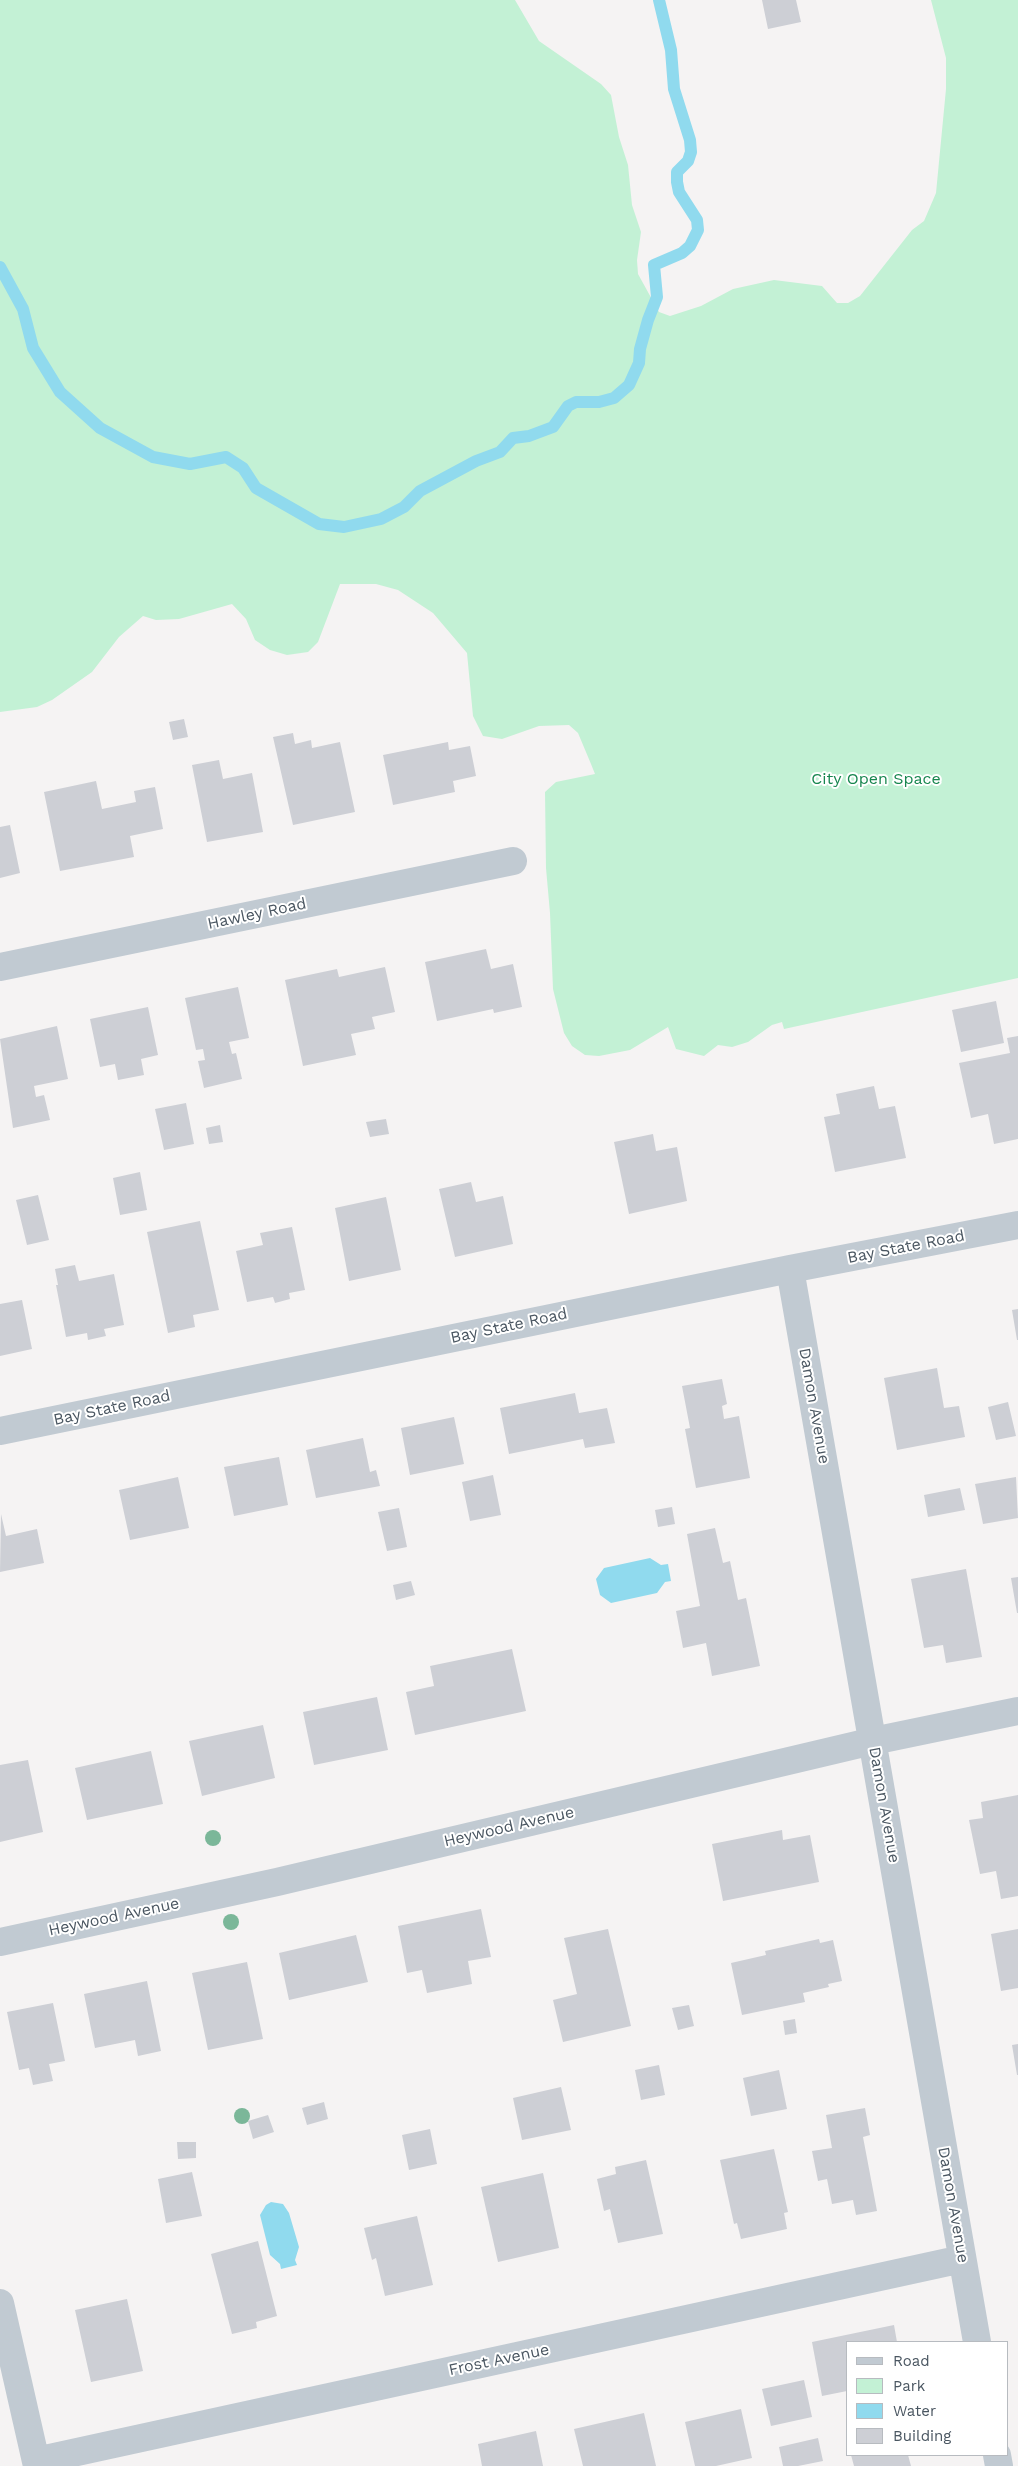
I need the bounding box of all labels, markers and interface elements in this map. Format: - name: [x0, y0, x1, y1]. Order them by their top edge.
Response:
- park label: City Open Space: [811, 769, 941, 789]
- street label: Hawley Road: [206, 894, 308, 934]
- street label: Bay State Road: [846, 1226, 966, 1268]
- street label: Bay State Road: [449, 1304, 569, 1348]
- street label: Damon Avenue: [794, 1347, 834, 1465]
- street label: Bay State Road: [52, 1386, 172, 1430]
- street label: Damon Avenue: [864, 1746, 904, 1864]
- street label: Heywood Avenue: [442, 1803, 576, 1851]
- street label: Heywood Avenue: [47, 1894, 181, 1940]
- street label: Damon Avenue: [933, 2146, 973, 2264]
- street label: Frost Avenue: [447, 2340, 551, 2380]
- legend: [846, 2341, 1008, 2456]
- text: Road: [893, 2352, 930, 2370]
- text: Park: [893, 2377, 925, 2395]
- text: Water: [893, 2402, 936, 2420]
- text: Building: [893, 2427, 951, 2445]

